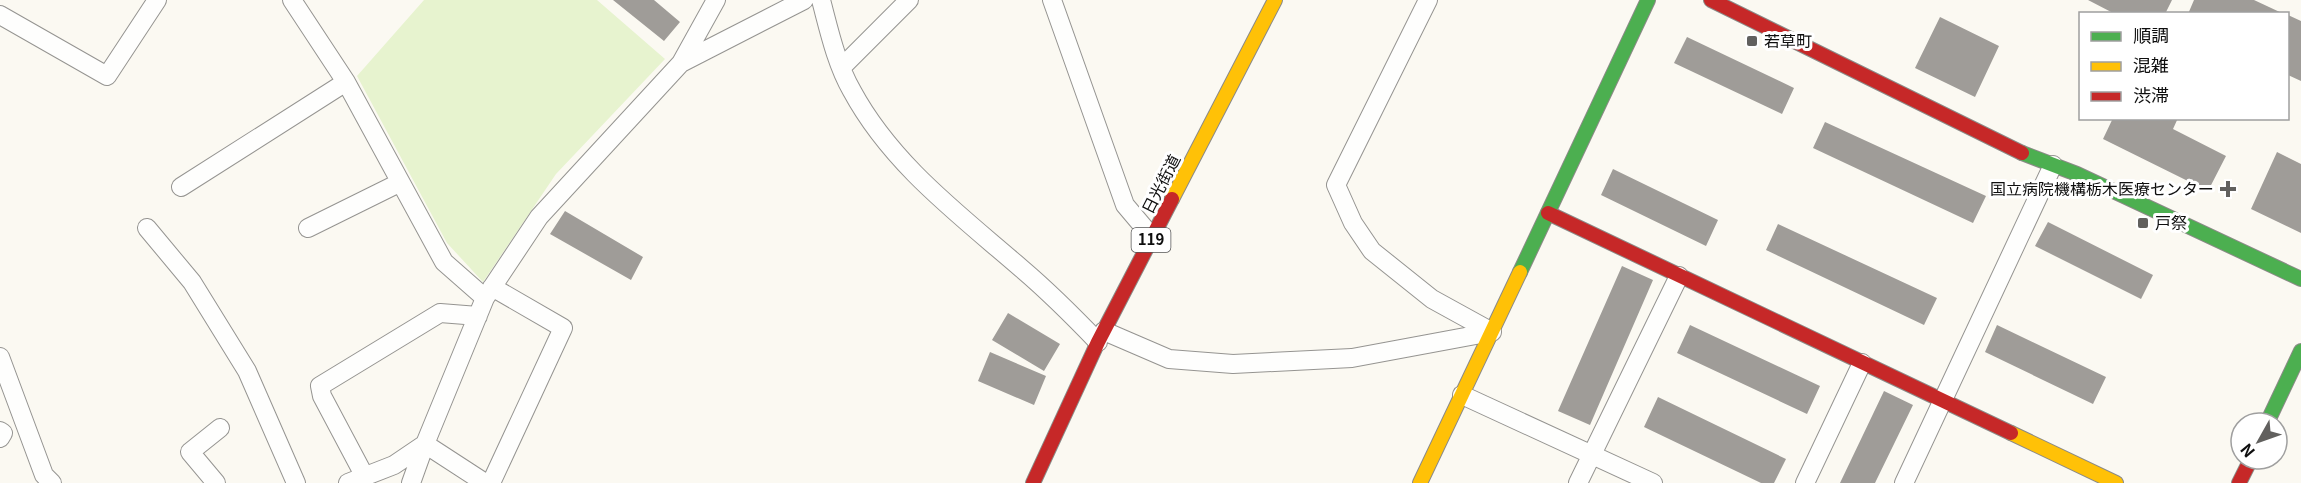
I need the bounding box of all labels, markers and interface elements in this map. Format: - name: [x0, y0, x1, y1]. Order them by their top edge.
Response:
- legend: [2079, 12, 2289, 120]
- text: 順調: [2133, 21, 2169, 47]
- place label: 若草町: [1764, 28, 1812, 52]
- marker: 若草町: [1745, 34, 1759, 48]
- text: 混雑: [2133, 51, 2169, 77]
- text: 渋滞: [2133, 81, 2169, 107]
- street label: 日光街道: [1135, 150, 1185, 218]
- place label: 国立病院機構栃木医療センター: [1990, 176, 2214, 200]
- marker: 国立病院機構栃木医療センター: [2219, 180, 2237, 198]
- place label: 戸祭: [2155, 210, 2187, 234]
- marker: 戸祭: [2136, 216, 2150, 230]
- road number: 119: [1132, 228, 1170, 252]
- north arrow: [2229, 411, 2289, 471]
- text: N: [2234, 439, 2260, 464]

